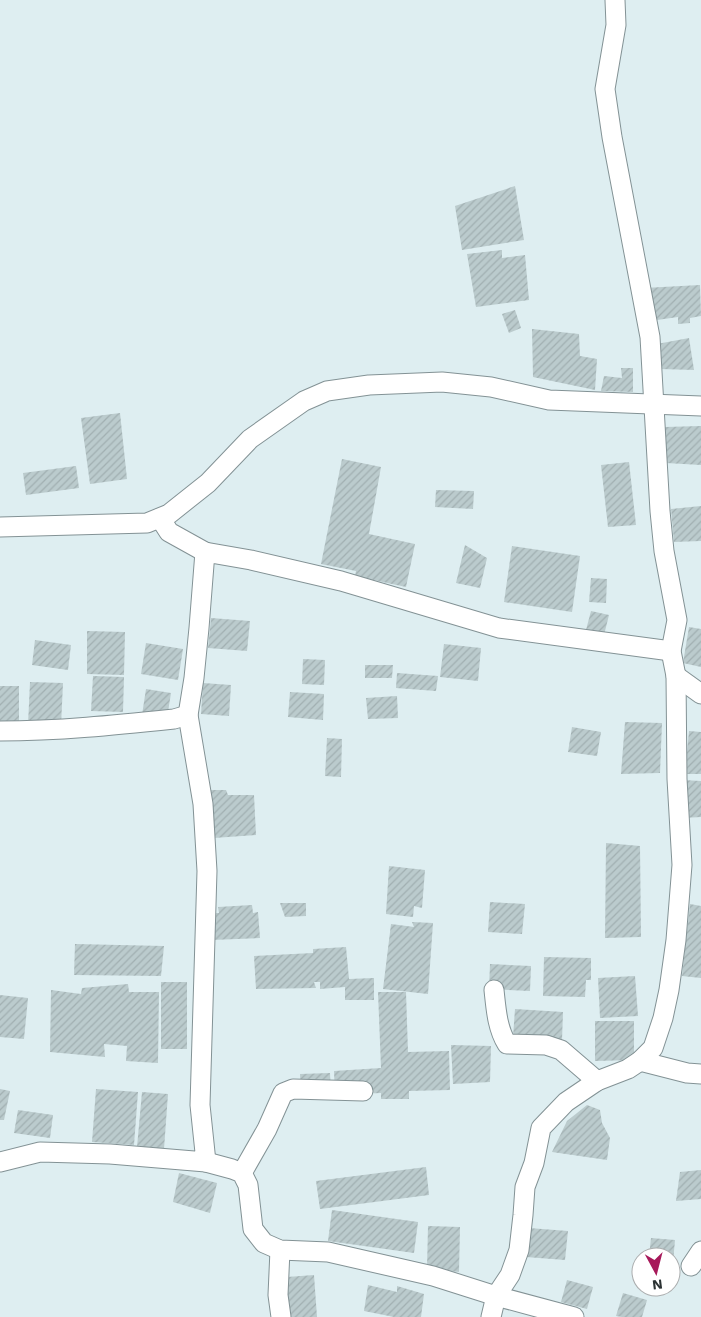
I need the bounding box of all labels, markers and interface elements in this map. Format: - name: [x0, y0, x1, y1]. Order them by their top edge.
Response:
- north arrow: [631, 1247, 681, 1297]
- text: N: [651, 1276, 664, 1293]

